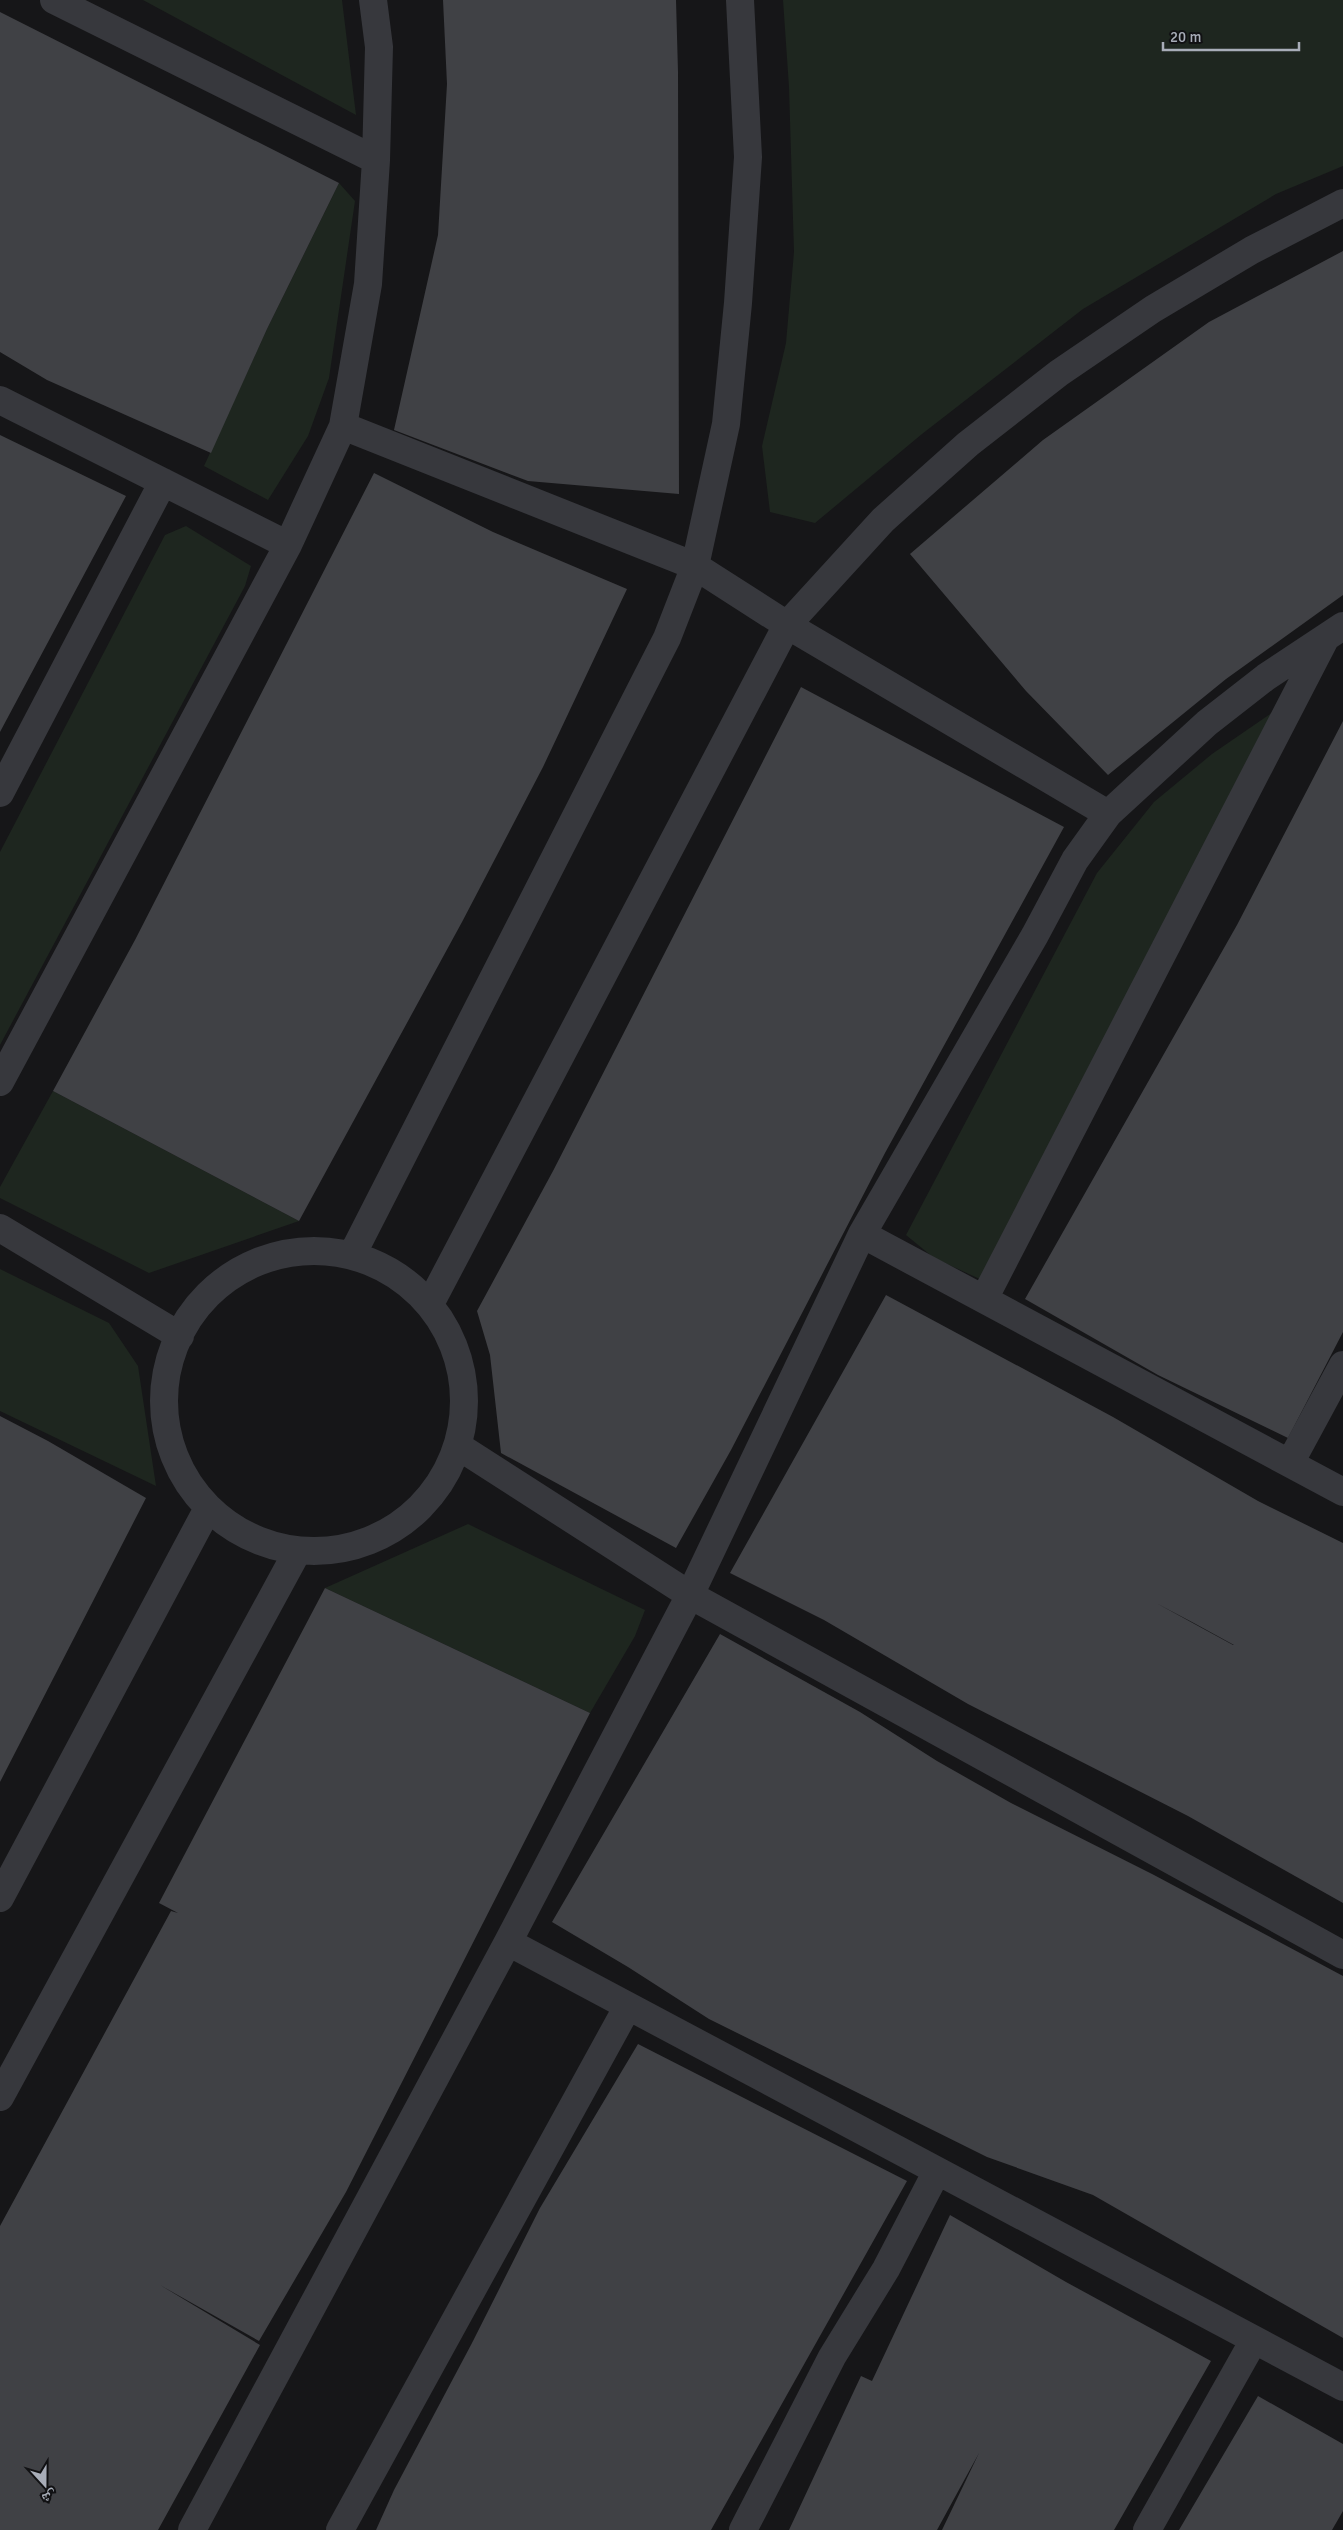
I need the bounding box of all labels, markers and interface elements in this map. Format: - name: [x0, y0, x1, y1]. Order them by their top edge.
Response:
- scale bar: [1163, 20, 1299, 52]
- text: 20 m: [1170, 28, 1201, 46]
- north arrow: [20, 2460, 70, 2510]
- text: ش: [39, 2486, 59, 2507]

